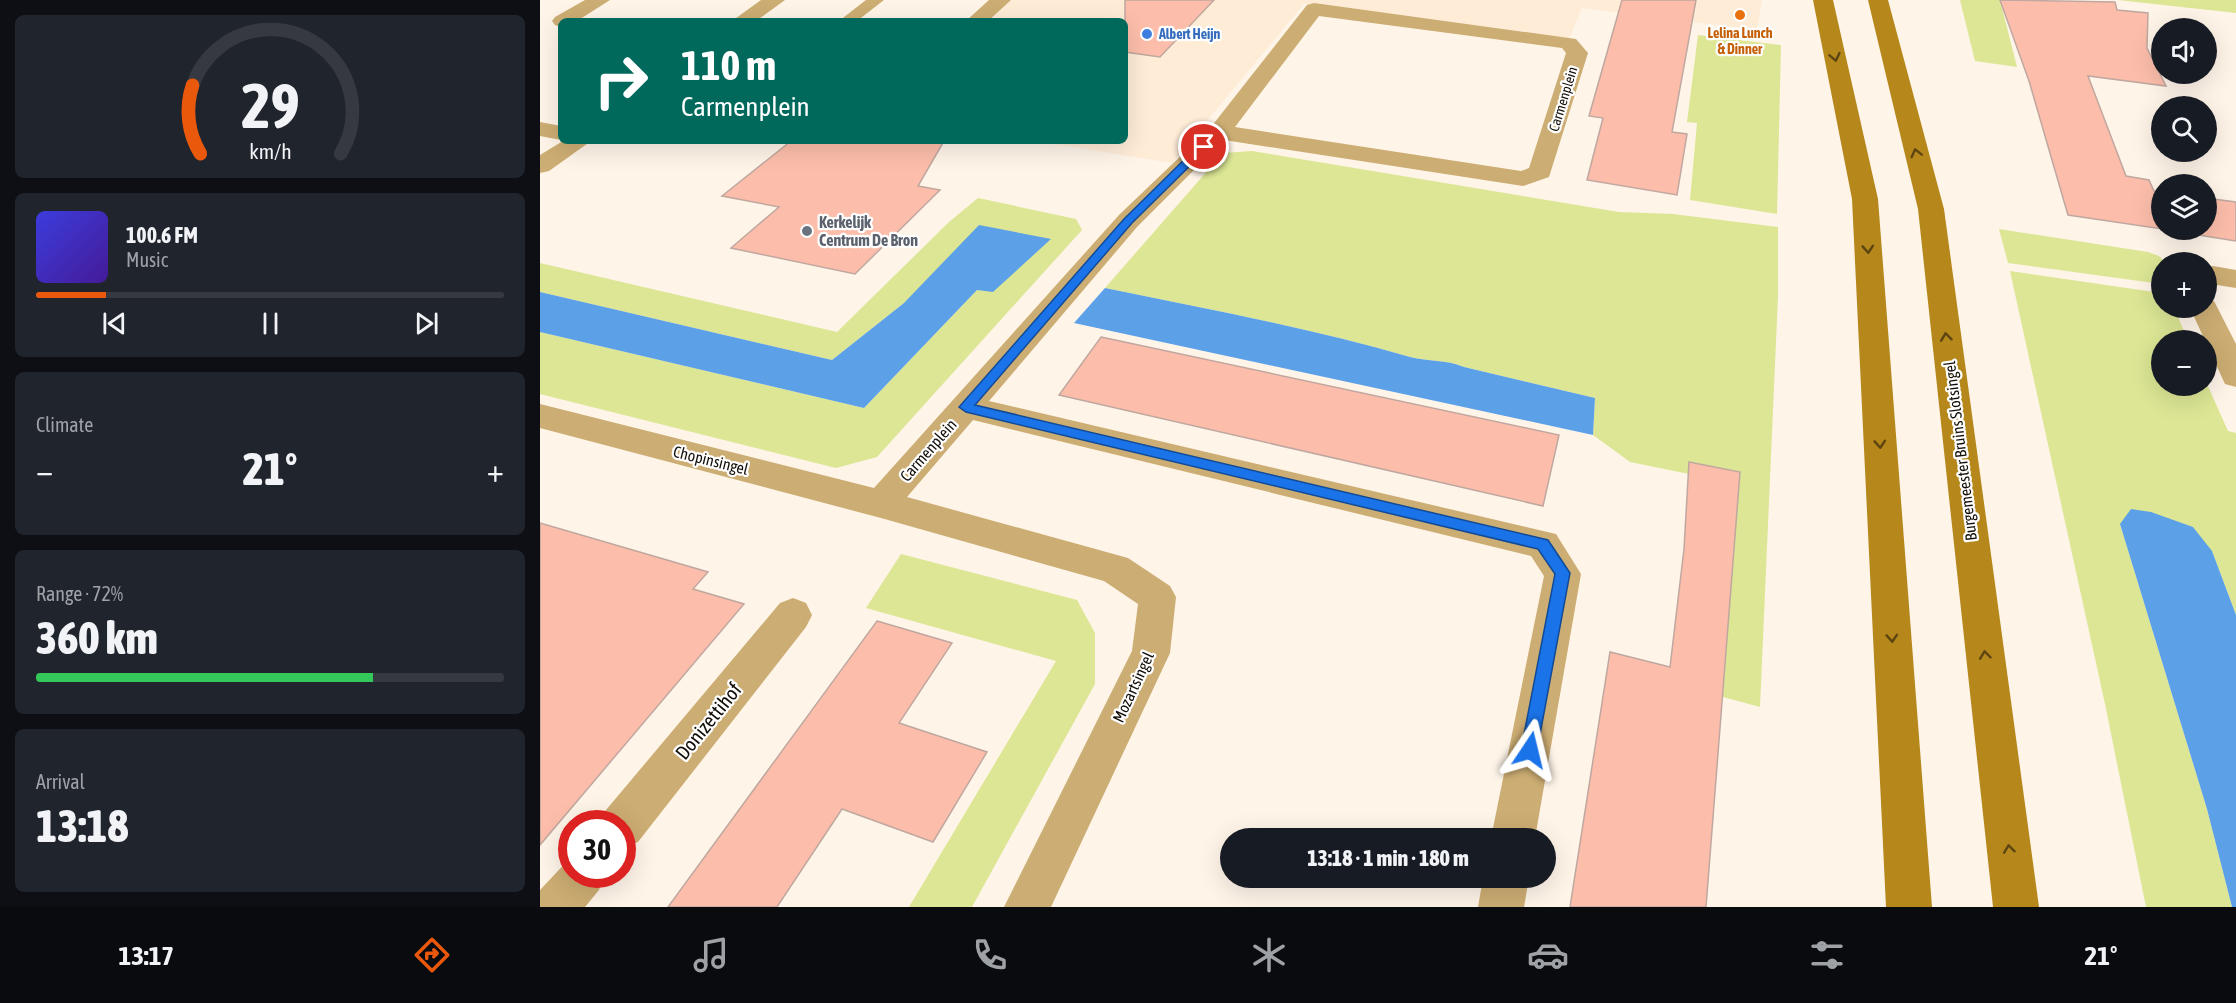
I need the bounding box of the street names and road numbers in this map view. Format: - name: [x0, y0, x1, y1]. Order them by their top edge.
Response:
- street label: Carmenplein: [1546, 65, 1580, 133]
- street label: Burgemeester Bruins Slotsingel: [1940, 359, 1981, 542]
- street label: Carmenplein: [896, 415, 961, 485]
- street label: Chopinsingel: [671, 442, 751, 479]
- street label: Mozartsingel: [1109, 648, 1158, 725]
- street label: Donizettihof: [670, 678, 746, 764]

